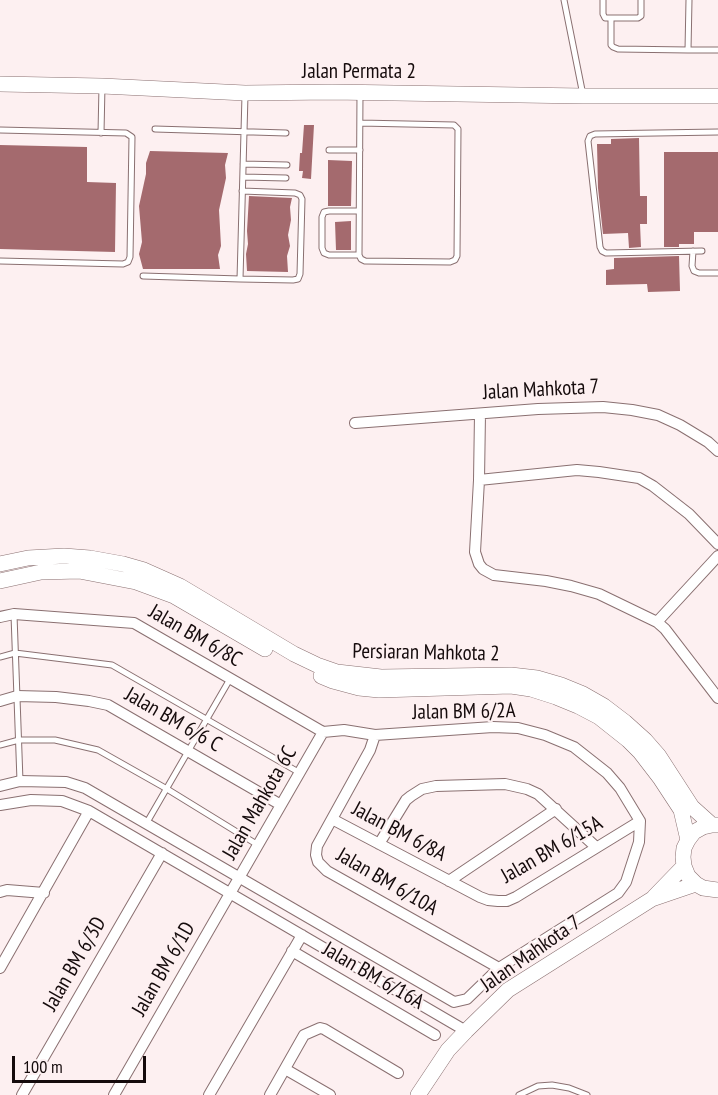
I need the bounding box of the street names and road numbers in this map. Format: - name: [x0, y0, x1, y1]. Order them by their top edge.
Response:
- street label: Jalan Permata 2: [302, 59, 416, 85]
- street label: Jalan Mahkota 7: [482, 374, 600, 406]
- street label: Jalan BM 6/8C: [144, 599, 246, 673]
- street label: Persiaran Mahkota 2: [352, 639, 500, 667]
- street label: Jalan BM 6/6 C: [120, 682, 226, 758]
- street label: Jalan BM 6/2A: [412, 699, 516, 725]
- street label: Jalan Mahkota 6C: [218, 742, 302, 864]
- street label: Jalan BM 6/8A: [348, 797, 450, 867]
- street label: Jalan BM 6/15A: [497, 811, 607, 889]
- street label: Jalan BM 6/10A: [332, 843, 442, 921]
- street label: Jalan Mahkota 7: [476, 910, 586, 998]
- street label: Jalan BM 6/3D: [38, 913, 112, 1015]
- street label: Jalan BM 6/1D: [127, 918, 201, 1020]
- street label: Jalan BM 6/16A: [318, 937, 428, 1015]

